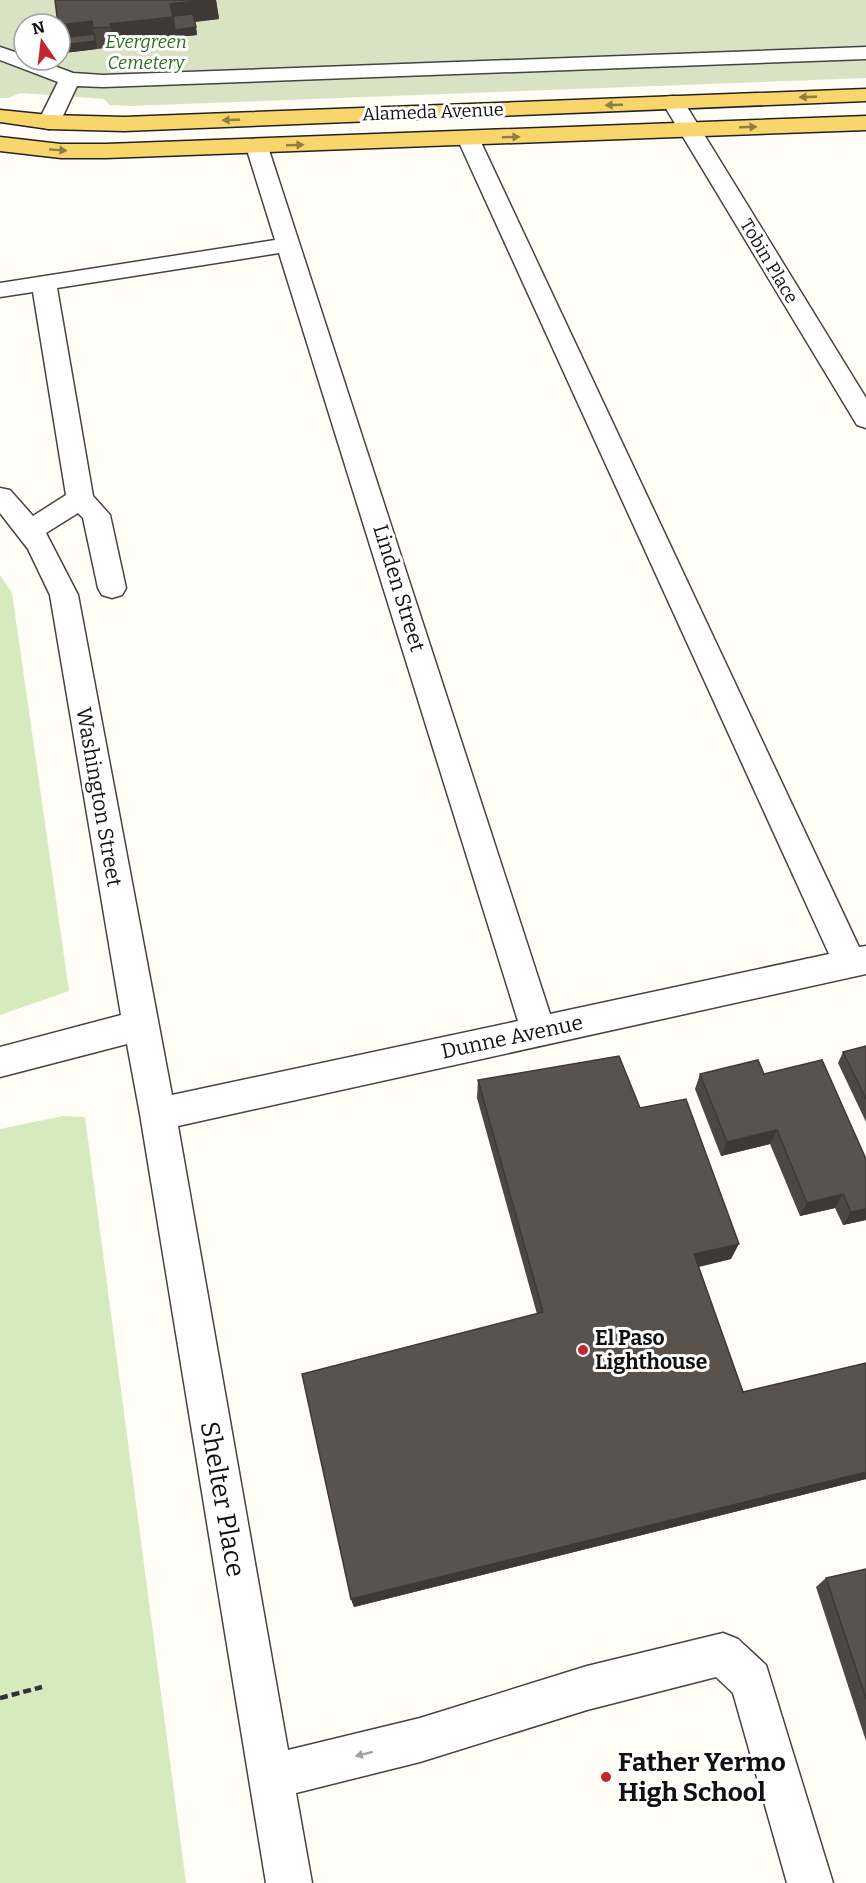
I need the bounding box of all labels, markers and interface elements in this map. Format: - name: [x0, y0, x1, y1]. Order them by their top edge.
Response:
- north arrow: [12, 12, 72, 72]
- text: N: [30, 17, 47, 39]
- park label: Evergreen Cemetery: [105, 31, 187, 74]
- one-way arrow: [798, 93, 817, 102]
- street label: Alameda Avenue: [362, 99, 504, 125]
- one-way arrow: [605, 100, 624, 109]
- one-way arrow: [221, 115, 240, 124]
- one-way arrow: [738, 123, 757, 132]
- one-way arrow: [501, 132, 520, 141]
- one-way arrow: [286, 140, 305, 150]
- one-way arrow: [49, 146, 68, 155]
- street label: Tobin Place: [735, 215, 803, 307]
- street label: Linden Street: [367, 521, 431, 655]
- street label: Washington Street: [70, 705, 128, 889]
- street label: Dunne Avenue: [439, 1009, 585, 1065]
- place label: El Paso Lighthouse: [595, 1325, 707, 1375]
- marker: El Paso Lighthouse: [576, 1343, 590, 1357]
- street label: Shelter Place: [194, 1419, 251, 1579]
- place label: Father Yermo High School: [618, 1747, 786, 1808]
- one-way arrow: [354, 1750, 373, 1760]
- marker: Father Yermo High School: [599, 1770, 613, 1784]

